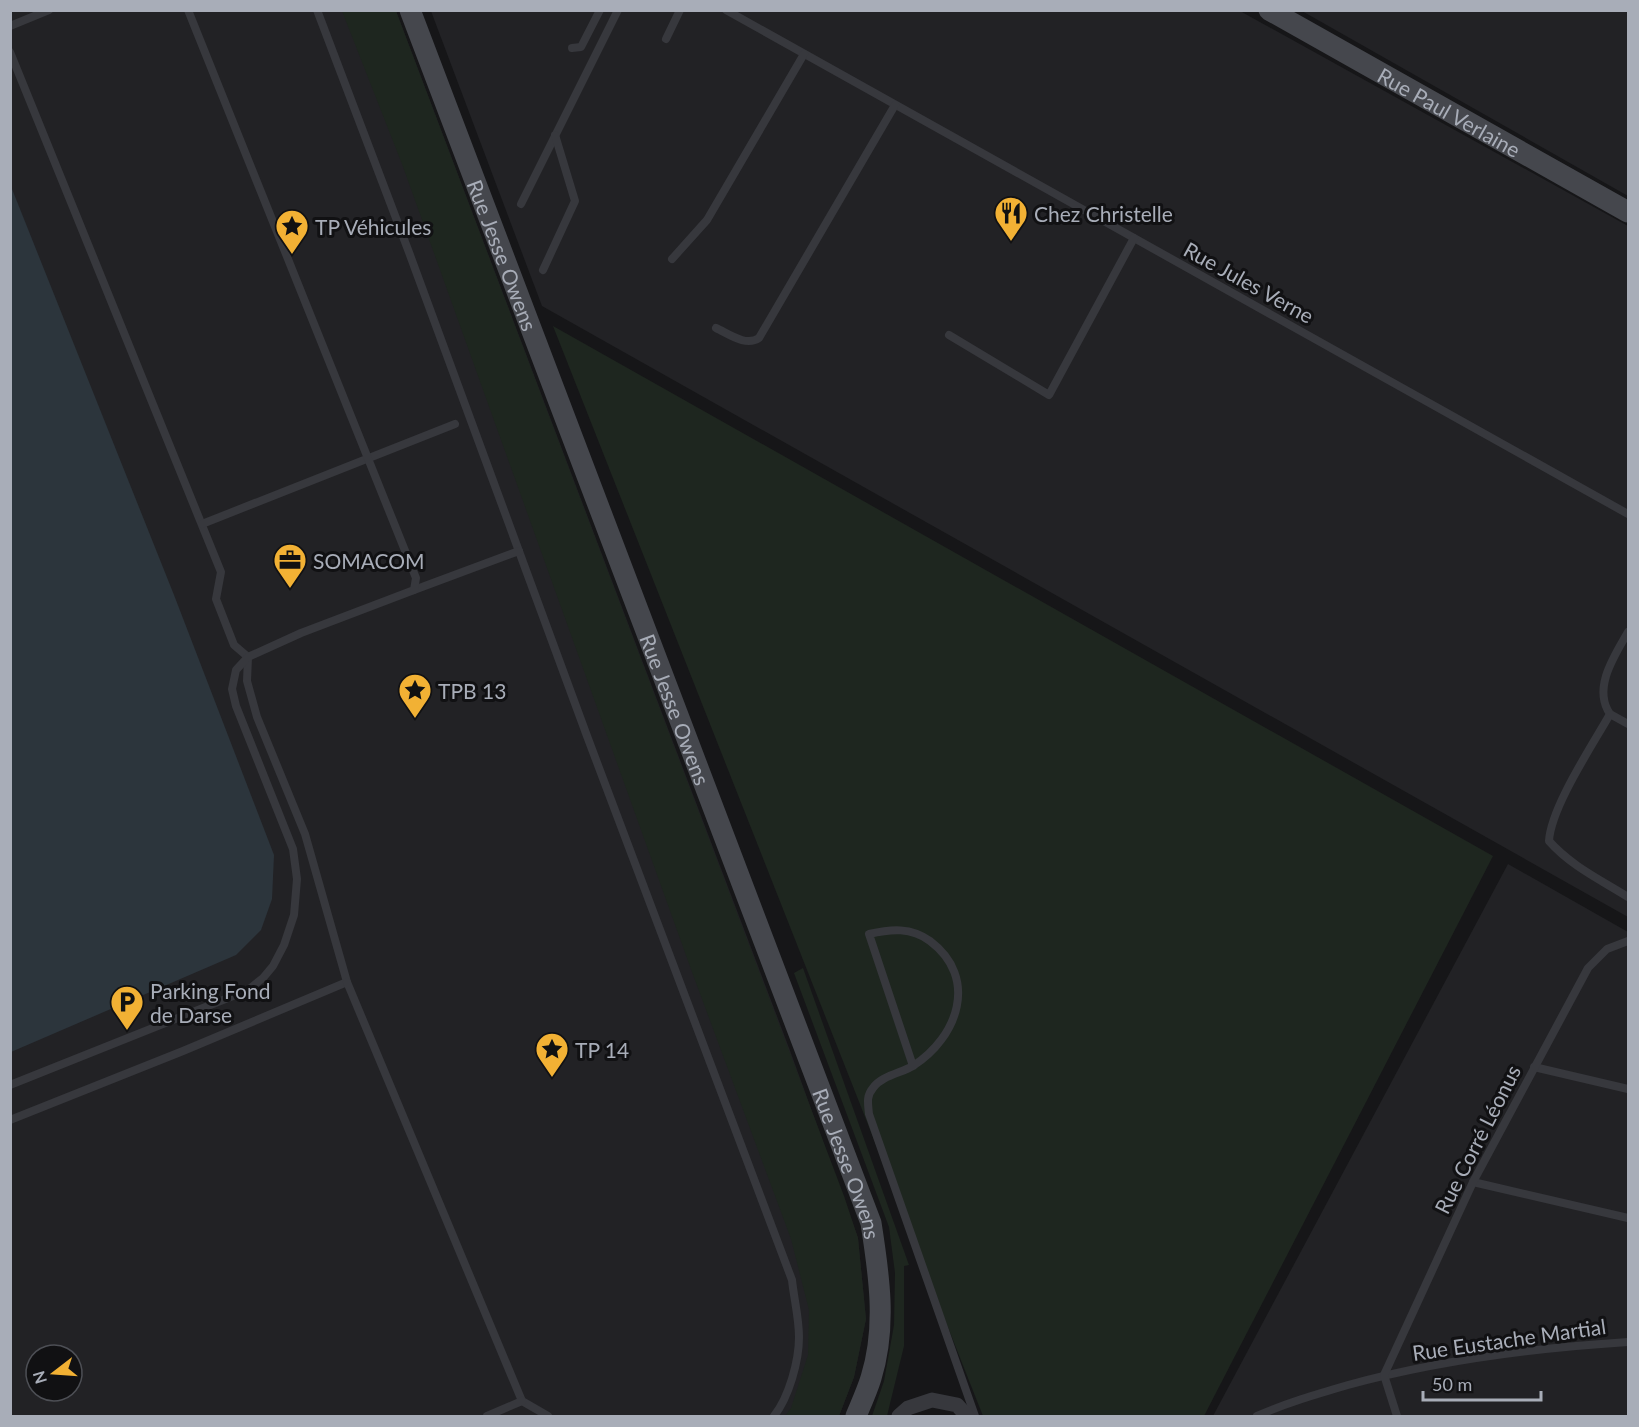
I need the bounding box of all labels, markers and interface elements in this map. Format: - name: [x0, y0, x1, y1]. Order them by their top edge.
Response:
- street label: Rue Paul Verlaine: [1374, 61, 1525, 162]
- street label: Rue Jesse Owens: [463, 176, 543, 334]
- restaurant icon: Chez Christelle: [993, 195, 1029, 242]
- place label: Chez Christelle: [1034, 201, 1173, 226]
- place icon: TP Véhicules: [274, 208, 310, 255]
- place label: TP Véhicules: [315, 214, 431, 239]
- street label: Rue Jules Verne: [1180, 236, 1318, 328]
- office icon: SOMACOM: [272, 542, 308, 589]
- place label: SOMACOM: [313, 548, 425, 573]
- street label: Rue Jesse Owens: [636, 630, 716, 788]
- place icon: TPB 13: [397, 672, 433, 719]
- place label: TPB 13: [438, 678, 506, 703]
- place label: Parking Fond de Darse: [150, 978, 270, 1027]
- parking icon: Parking Fond de Darse: [109, 984, 145, 1031]
- place icon: TP 14: [534, 1031, 570, 1078]
- place label: TP 14: [575, 1037, 629, 1062]
- street label: Rue Corré Léonus: [1429, 1060, 1525, 1218]
- street label: Rue Jesse Owens: [808, 1084, 886, 1241]
- street label: Rue Eustache Martial: [1411, 1313, 1607, 1365]
- north arrow: [24, 1343, 84, 1403]
- scale bar: [1423, 1364, 1542, 1402]
- text: N: [28, 1369, 50, 1386]
- text: 50 m: [1432, 1373, 1472, 1395]

